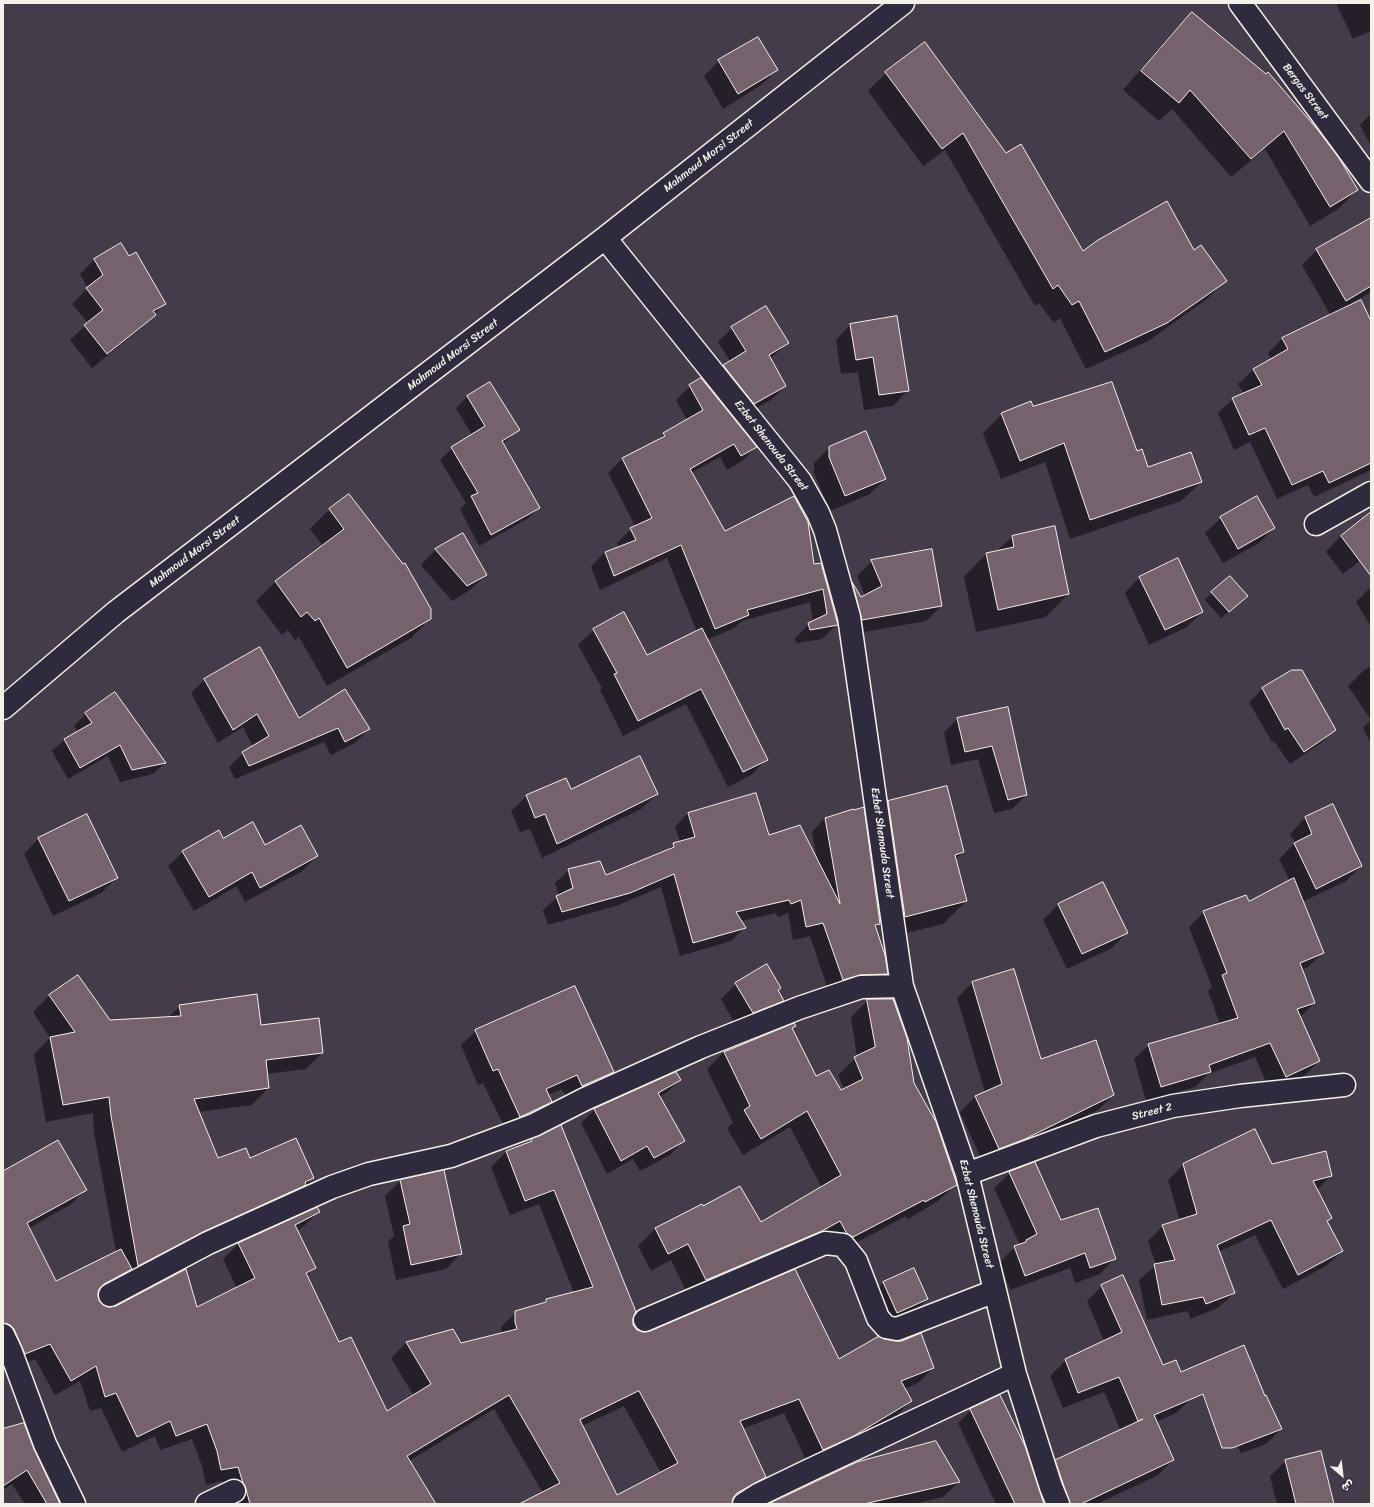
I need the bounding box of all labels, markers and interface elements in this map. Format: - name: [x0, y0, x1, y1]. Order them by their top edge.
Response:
- street label: Bergas Street: [1279, 61, 1331, 123]
- street label: Mahmoud Morsi Street: [661, 117, 757, 195]
- street label: Mahmoud Morsi Street: [405, 316, 501, 394]
- street label: Ezbet Shenouda Street: [731, 398, 811, 494]
- street label: Mahmoud Morsi Street: [147, 513, 243, 591]
- street label: Ezbet Shenouda Street: [868, 787, 896, 899]
- street label: Street 2: [1130, 1101, 1174, 1123]
- street label: Ezbet Shenouda Street: [956, 1158, 996, 1270]
- north arrow: [1322, 1455, 1362, 1495]
- text: ش: [1338, 1475, 1358, 1497]

